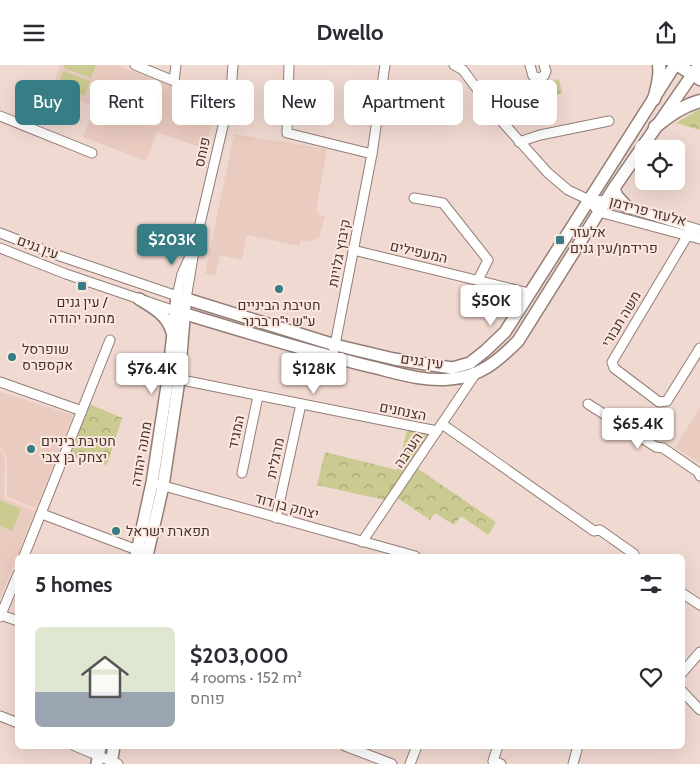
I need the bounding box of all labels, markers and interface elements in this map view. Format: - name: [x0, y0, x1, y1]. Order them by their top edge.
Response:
- icon: menu: [20, 19, 48, 47]
- text: Dwello: [316, 19, 384, 46]
- icon: share: [652, 19, 680, 47]
- chip: Buy: [15, 80, 80, 125]
- chip: Rent: [90, 80, 162, 125]
- chip: Filters: [172, 80, 254, 125]
- chip: New: [264, 80, 334, 125]
- chip: Apartment: [344, 80, 463, 125]
- chip: House: [473, 80, 557, 125]
- street label: פוחס: [190, 135, 214, 169]
- map controls: [635, 140, 685, 190]
- button: locate: [635, 140, 685, 190]
- street label: אלעזר פרידמן: [607, 192, 689, 230]
- street label: קיבוץ גלויות: [324, 217, 354, 289]
- pin: $203K: [137, 223, 207, 266]
- place label: אלעזר פרידמן/עין גנים: [570, 223, 658, 257]
- text: $203K: [148, 230, 196, 249]
- street label: עין גנים: [15, 231, 61, 263]
- marker: אלעזר פרידמן/עין גנים: [554, 234, 566, 246]
- street label: המעפילים: [388, 237, 450, 267]
- marker: עין גנים / מחנה יהודה: [76, 280, 88, 292]
- marker: חטיבת הביניים ע"ש י"ח ברנר: [273, 283, 285, 295]
- pin: $50K: [461, 285, 521, 327]
- street label: משה תבורי: [597, 287, 645, 351]
- text: $50K: [471, 291, 511, 310]
- place label: עין גנים / מחנה יהודה: [49, 293, 115, 327]
- place label: חטיבת הביניים ע"ש י"ח ברנר: [238, 296, 320, 330]
- place label: שופרסל אקספרס: [22, 340, 73, 374]
- street label: עין גנים: [399, 349, 445, 373]
- marker: שופרסל אקספרס: [6, 351, 18, 363]
- pin: $76.4K: [111, 353, 193, 395]
- pin: $128K: [279, 353, 349, 395]
- text: $76.4K: [127, 359, 177, 378]
- text: $128K: [292, 359, 336, 378]
- street label: הצנחנים: [378, 398, 428, 424]
- pin: $65.4K: [597, 407, 679, 450]
- street label: המגיד: [224, 413, 248, 451]
- text: $65.4K: [613, 414, 663, 433]
- street label: מחנה יהודה: [126, 420, 156, 488]
- street label: הערבה: [390, 429, 426, 471]
- place label: חטיבת ביניים יצחק בן צבי: [41, 432, 116, 466]
- street label: מרגלית: [262, 436, 288, 480]
- marker: חטיבת ביניים יצחק בן צבי: [25, 443, 37, 455]
- street label: יצחק בן דוד: [253, 489, 321, 523]
- place label: תפארת ישראל: [126, 522, 210, 540]
- marker: תפארת ישראל: [110, 525, 122, 537]
- icon: filters: [637, 570, 665, 598]
- text: 5 homes: [35, 572, 113, 597]
- text: $203,000: [190, 643, 289, 668]
- icon: home: [75, 647, 135, 707]
- icon: heart: [637, 663, 665, 691]
- text: 4 rooms · 152 m²: [190, 668, 302, 687]
- text: פוחס: [190, 689, 225, 708]

